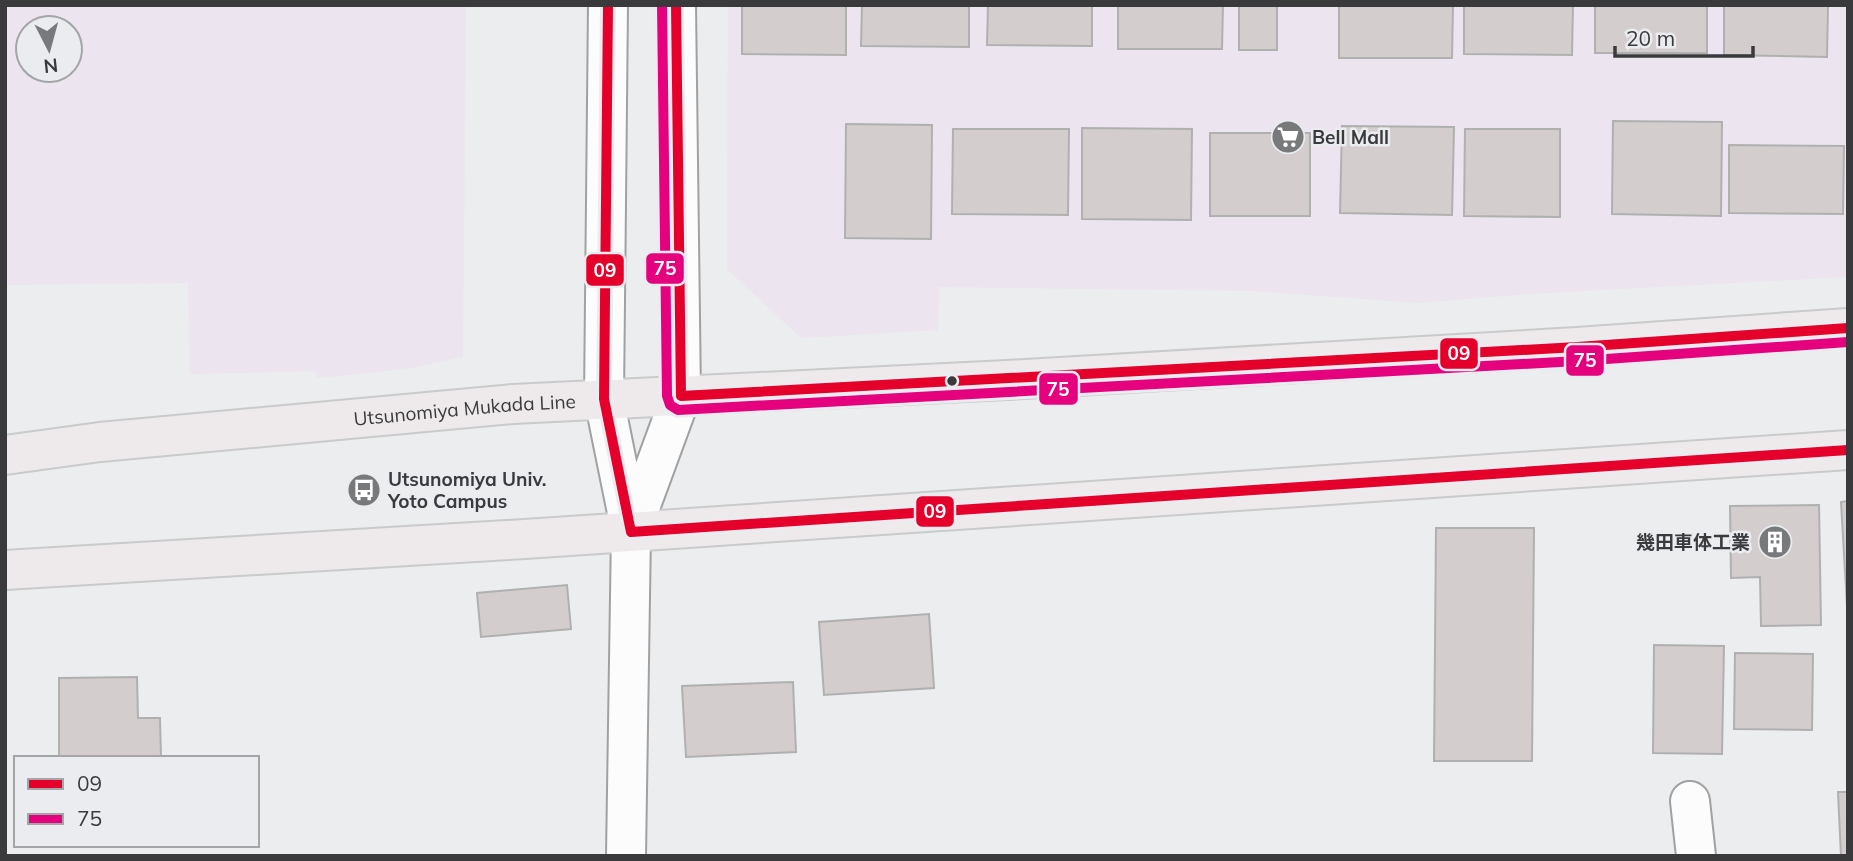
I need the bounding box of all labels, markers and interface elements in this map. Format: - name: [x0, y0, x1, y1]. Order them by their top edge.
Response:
- north arrow: [14, 14, 84, 84]
- scale bar: [1615, 14, 1753, 58]
- text: 20 m: [1626, 25, 1675, 51]
- text: N: [42, 53, 59, 79]
- supermarket icon: Bell Mall: [1269, 118, 1307, 156]
- place label: Bell Mall: [1312, 125, 1389, 149]
- line badge: 75: [645, 252, 685, 285]
- line badge: 09: [585, 253, 625, 287]
- text: 75: [654, 256, 676, 280]
- text: 09: [594, 258, 616, 282]
- line badge: 09: [1439, 337, 1479, 370]
- text: 09: [1448, 341, 1470, 365]
- line badge: 75: [1565, 344, 1605, 377]
- text: 75: [1574, 348, 1596, 372]
- line badge: 75: [1038, 372, 1079, 406]
- unlabelled marker: [945, 374, 959, 388]
- text: 75: [1047, 377, 1069, 401]
- street label: Utsunomiya Mukada Line: [352, 389, 576, 431]
- place label: Utsunomiya Univ. Yoto Campus: [387, 467, 547, 513]
- bus stop icon: Utsunomiya Univ. Yoto Campus: [345, 471, 383, 509]
- line badge: 09: [915, 495, 955, 528]
- text: 09: [924, 499, 946, 523]
- building icon: 幾田車体工業: [1756, 523, 1794, 561]
- place label: 幾田車体工業: [1636, 530, 1750, 554]
- legend: [14, 756, 259, 847]
- text: 09: [77, 770, 102, 796]
- text: 75: [77, 805, 102, 831]

